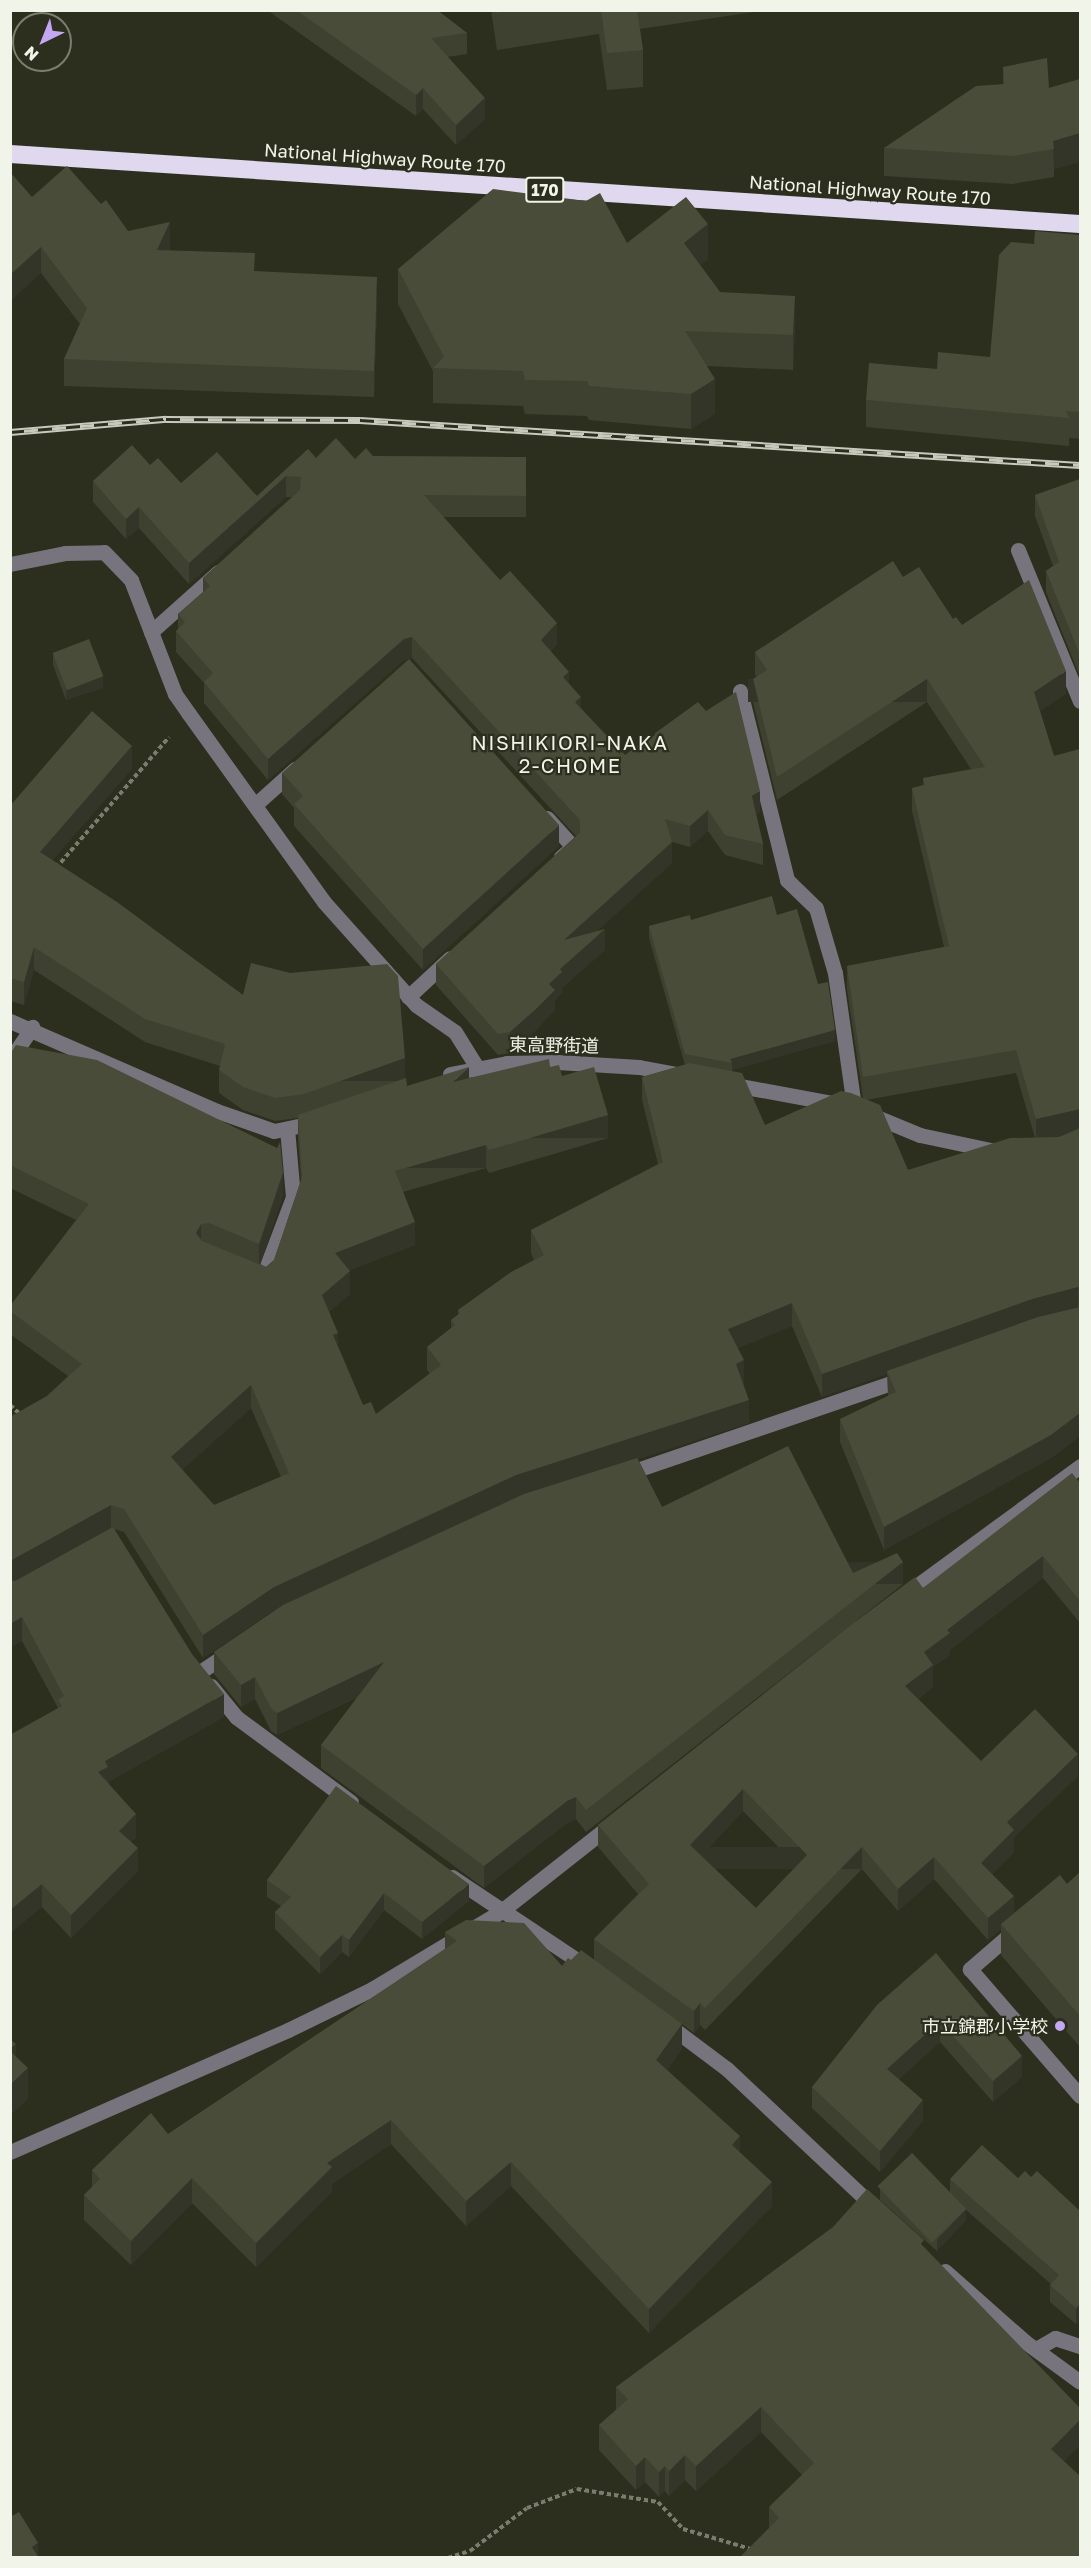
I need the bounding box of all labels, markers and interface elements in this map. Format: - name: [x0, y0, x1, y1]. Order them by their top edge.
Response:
- north arrow: [12, 12, 72, 72]
- text: N: [20, 42, 42, 65]
- street label: National Highway Route 170: [263, 139, 507, 177]
- street label: National Highway Route 170: [748, 171, 992, 209]
- road number: 170: [524, 177, 566, 203]
- district label: NISHIKIORI-NAKA 2-CHOME: [472, 731, 668, 778]
- street label: 東高野街道: [509, 1033, 599, 1057]
- place label: 市立錦郡小学校: [922, 2015, 1048, 2037]
- marker: 市立錦郡小学校: [1053, 2019, 1067, 2033]

